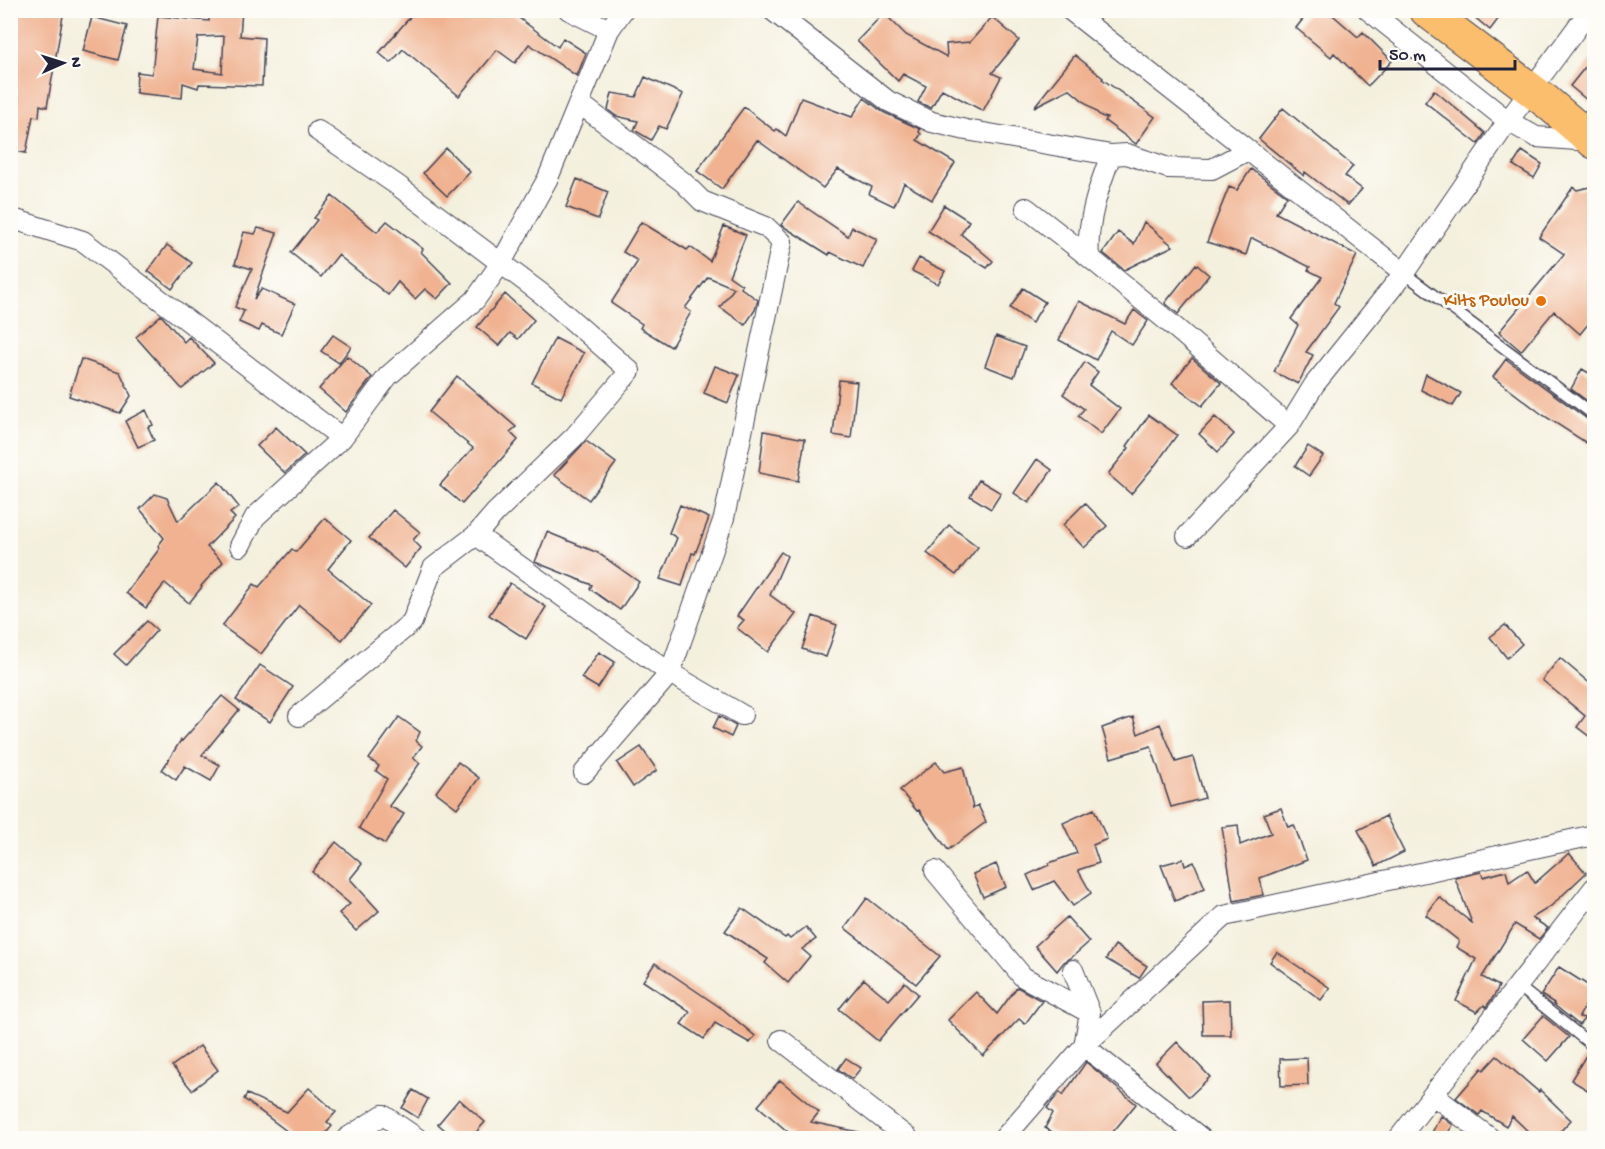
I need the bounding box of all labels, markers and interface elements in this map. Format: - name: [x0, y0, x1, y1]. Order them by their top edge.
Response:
- north arrow: [33, 33, 93, 93]
- scale bar: [1380, 33, 1515, 71]
- text: 50 m: [1389, 46, 1426, 67]
- text: N: [65, 57, 84, 69]
- place label: Kilts Poulou: [1444, 291, 1530, 312]
- marker: Kilts Poulou: [1534, 294, 1548, 308]

